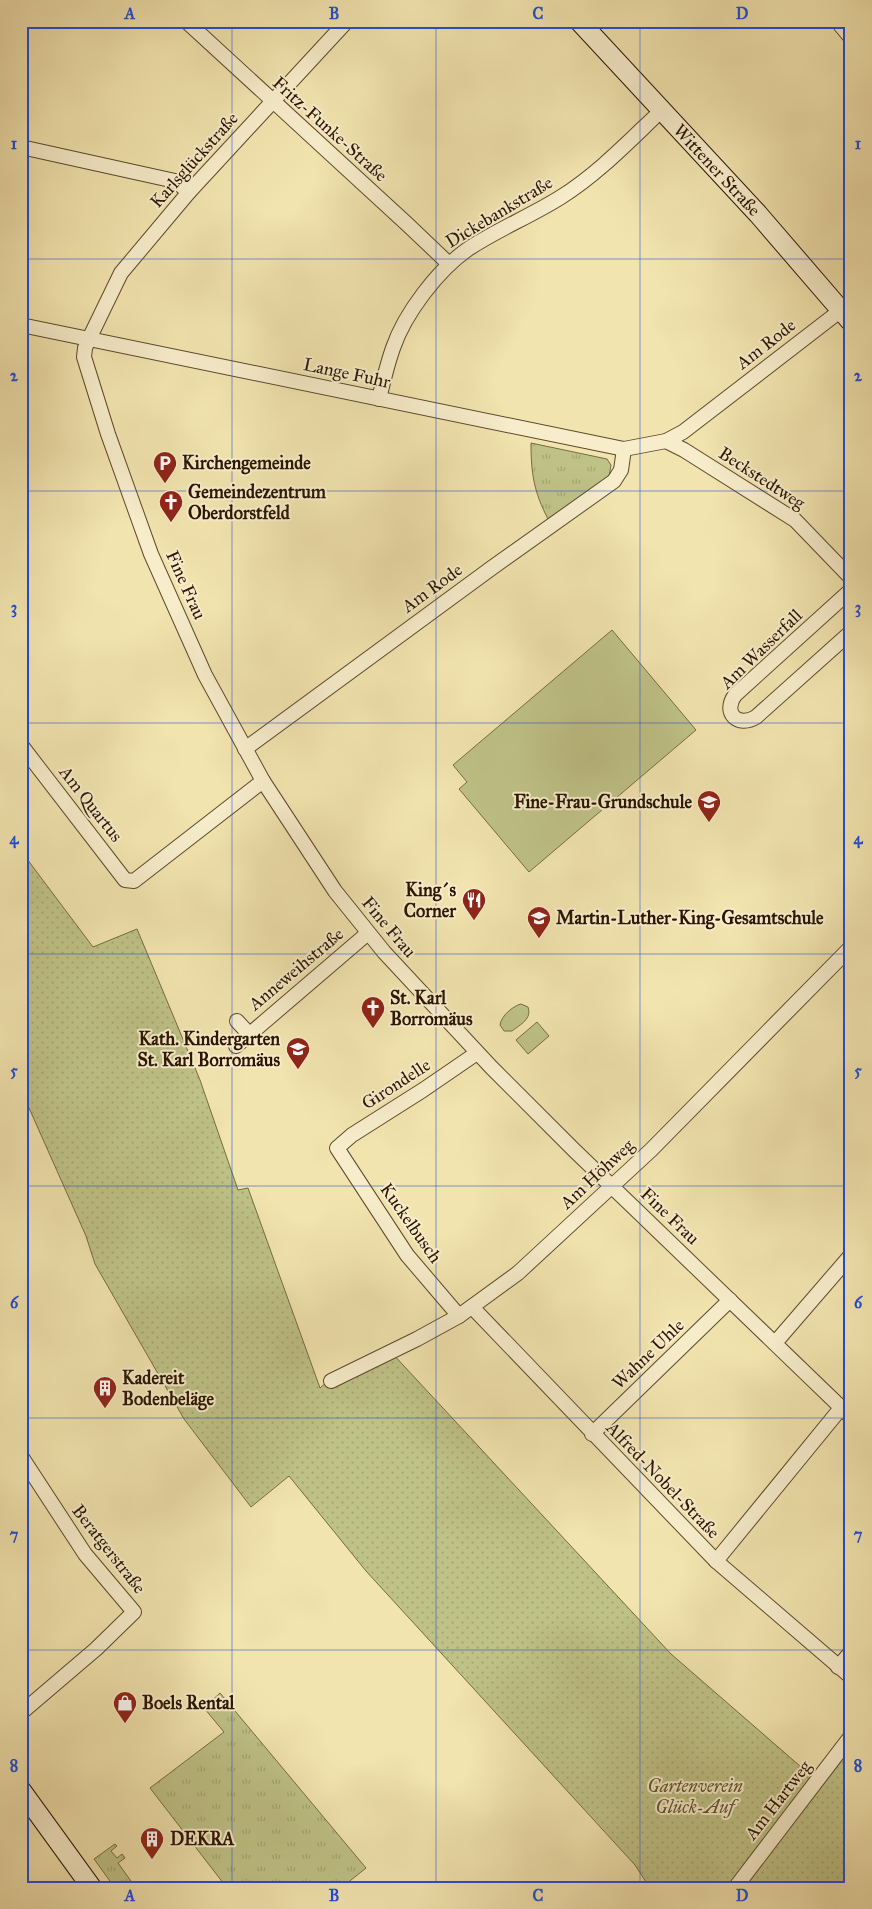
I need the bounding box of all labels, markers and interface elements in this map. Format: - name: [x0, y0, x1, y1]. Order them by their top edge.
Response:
- text: A: [124, 4, 136, 23]
- text: B: [329, 4, 339, 23]
- text: C: [533, 4, 544, 23]
- text: D: [736, 4, 749, 23]
- street label: Fritz-Funke-Straße: [268, 72, 392, 186]
- street label: Karlsglückstraße: [145, 108, 243, 213]
- street label: Wittener Straße: [669, 119, 765, 221]
- text: 1: [11, 134, 18, 153]
- text: 1: [855, 134, 862, 153]
- street label: Dickebankstraße: [442, 171, 556, 253]
- street label: Am Rode: [731, 314, 800, 375]
- street label: Lange Fuhr: [301, 353, 393, 394]
- text: 2: [10, 366, 19, 385]
- text: 2: [854, 366, 863, 385]
- street label: Beckstedtweg: [714, 442, 810, 515]
- parking icon: Kirchengemeinde: [152, 450, 178, 484]
- place label: Kirchengemeinde: [182, 452, 311, 475]
- place label: Gemeindezentrum Oberdorstfeld: [188, 481, 327, 524]
- church icon: Gemeindezentrum Oberdorstfeld: [158, 489, 184, 523]
- street label: Fine Frau: [161, 547, 211, 623]
- street label: Am Rode: [397, 559, 467, 618]
- text: 3: [11, 598, 17, 618]
- text: 3: [855, 598, 861, 618]
- street label: Am Wasserfall: [715, 604, 807, 694]
- street label: Am Quartus: [54, 761, 127, 846]
- school or university icon: Fine-Frau-Grundschule: [696, 789, 722, 823]
- place label: Fine-Frau-Grundschule: [514, 791, 692, 813]
- text: 4: [10, 829, 20, 849]
- text: 4: [854, 829, 864, 849]
- place label: King´s Corner: [404, 879, 457, 922]
- restaurant icon: King´s Corner: [461, 887, 487, 921]
- street label: Fine Frau: [357, 892, 421, 962]
- school or university icon: Martin-Luther-King-Gesamtschule: [526, 905, 552, 939]
- place label: Martin-Luther-King-Gesamtschule: [556, 907, 824, 930]
- street label: Anneweihstraße: [243, 923, 348, 1016]
- place label: St. Karl Borromäus: [390, 987, 473, 1030]
- church icon: St. Karl Borromäus: [360, 995, 386, 1029]
- place label: Kath. Kindergarten St. Karl Borromäus: [137, 1028, 280, 1071]
- school or university icon: Kath. Kindergarten St. Karl Borromäus: [285, 1036, 311, 1070]
- street label: Girondelle: [358, 1054, 434, 1114]
- text: 5: [10, 1061, 18, 1080]
- text: 5: [854, 1061, 862, 1080]
- street label: Am Höhweg: [555, 1134, 640, 1215]
- street label: Kuckelbusch: [375, 1179, 447, 1267]
- street label: Fine Frau: [636, 1183, 704, 1250]
- text: 6: [10, 1293, 19, 1312]
- text: 6: [854, 1293, 863, 1312]
- street label: Wahne Uhle: [607, 1314, 689, 1394]
- place label: Kadereit Bodenbeläge: [122, 1367, 214, 1411]
- building icon: Kadereit Bodenbeläge: [92, 1375, 118, 1409]
- street label: Alfred-Nobel-Straße: [601, 1416, 724, 1543]
- street label: Beratgerstraße: [67, 1500, 151, 1598]
- text: 7: [10, 1525, 19, 1544]
- text: 7: [854, 1525, 863, 1544]
- shop icon: Boels Rental: [112, 1690, 138, 1724]
- place label: Boels Rental: [142, 1692, 236, 1714]
- street label: Am Hartweg: [739, 1755, 817, 1846]
- text: 8: [10, 1756, 18, 1775]
- text: 8: [854, 1756, 862, 1775]
- park label: Gartenverein Glück-Auf: [647, 1775, 743, 1818]
- building icon: DEKRA: [139, 1826, 165, 1860]
- place label: DEKRA: [170, 1828, 235, 1850]
- text: A: [124, 1886, 136, 1905]
- text: B: [329, 1886, 339, 1905]
- text: C: [533, 1886, 544, 1905]
- text: D: [736, 1886, 749, 1905]

